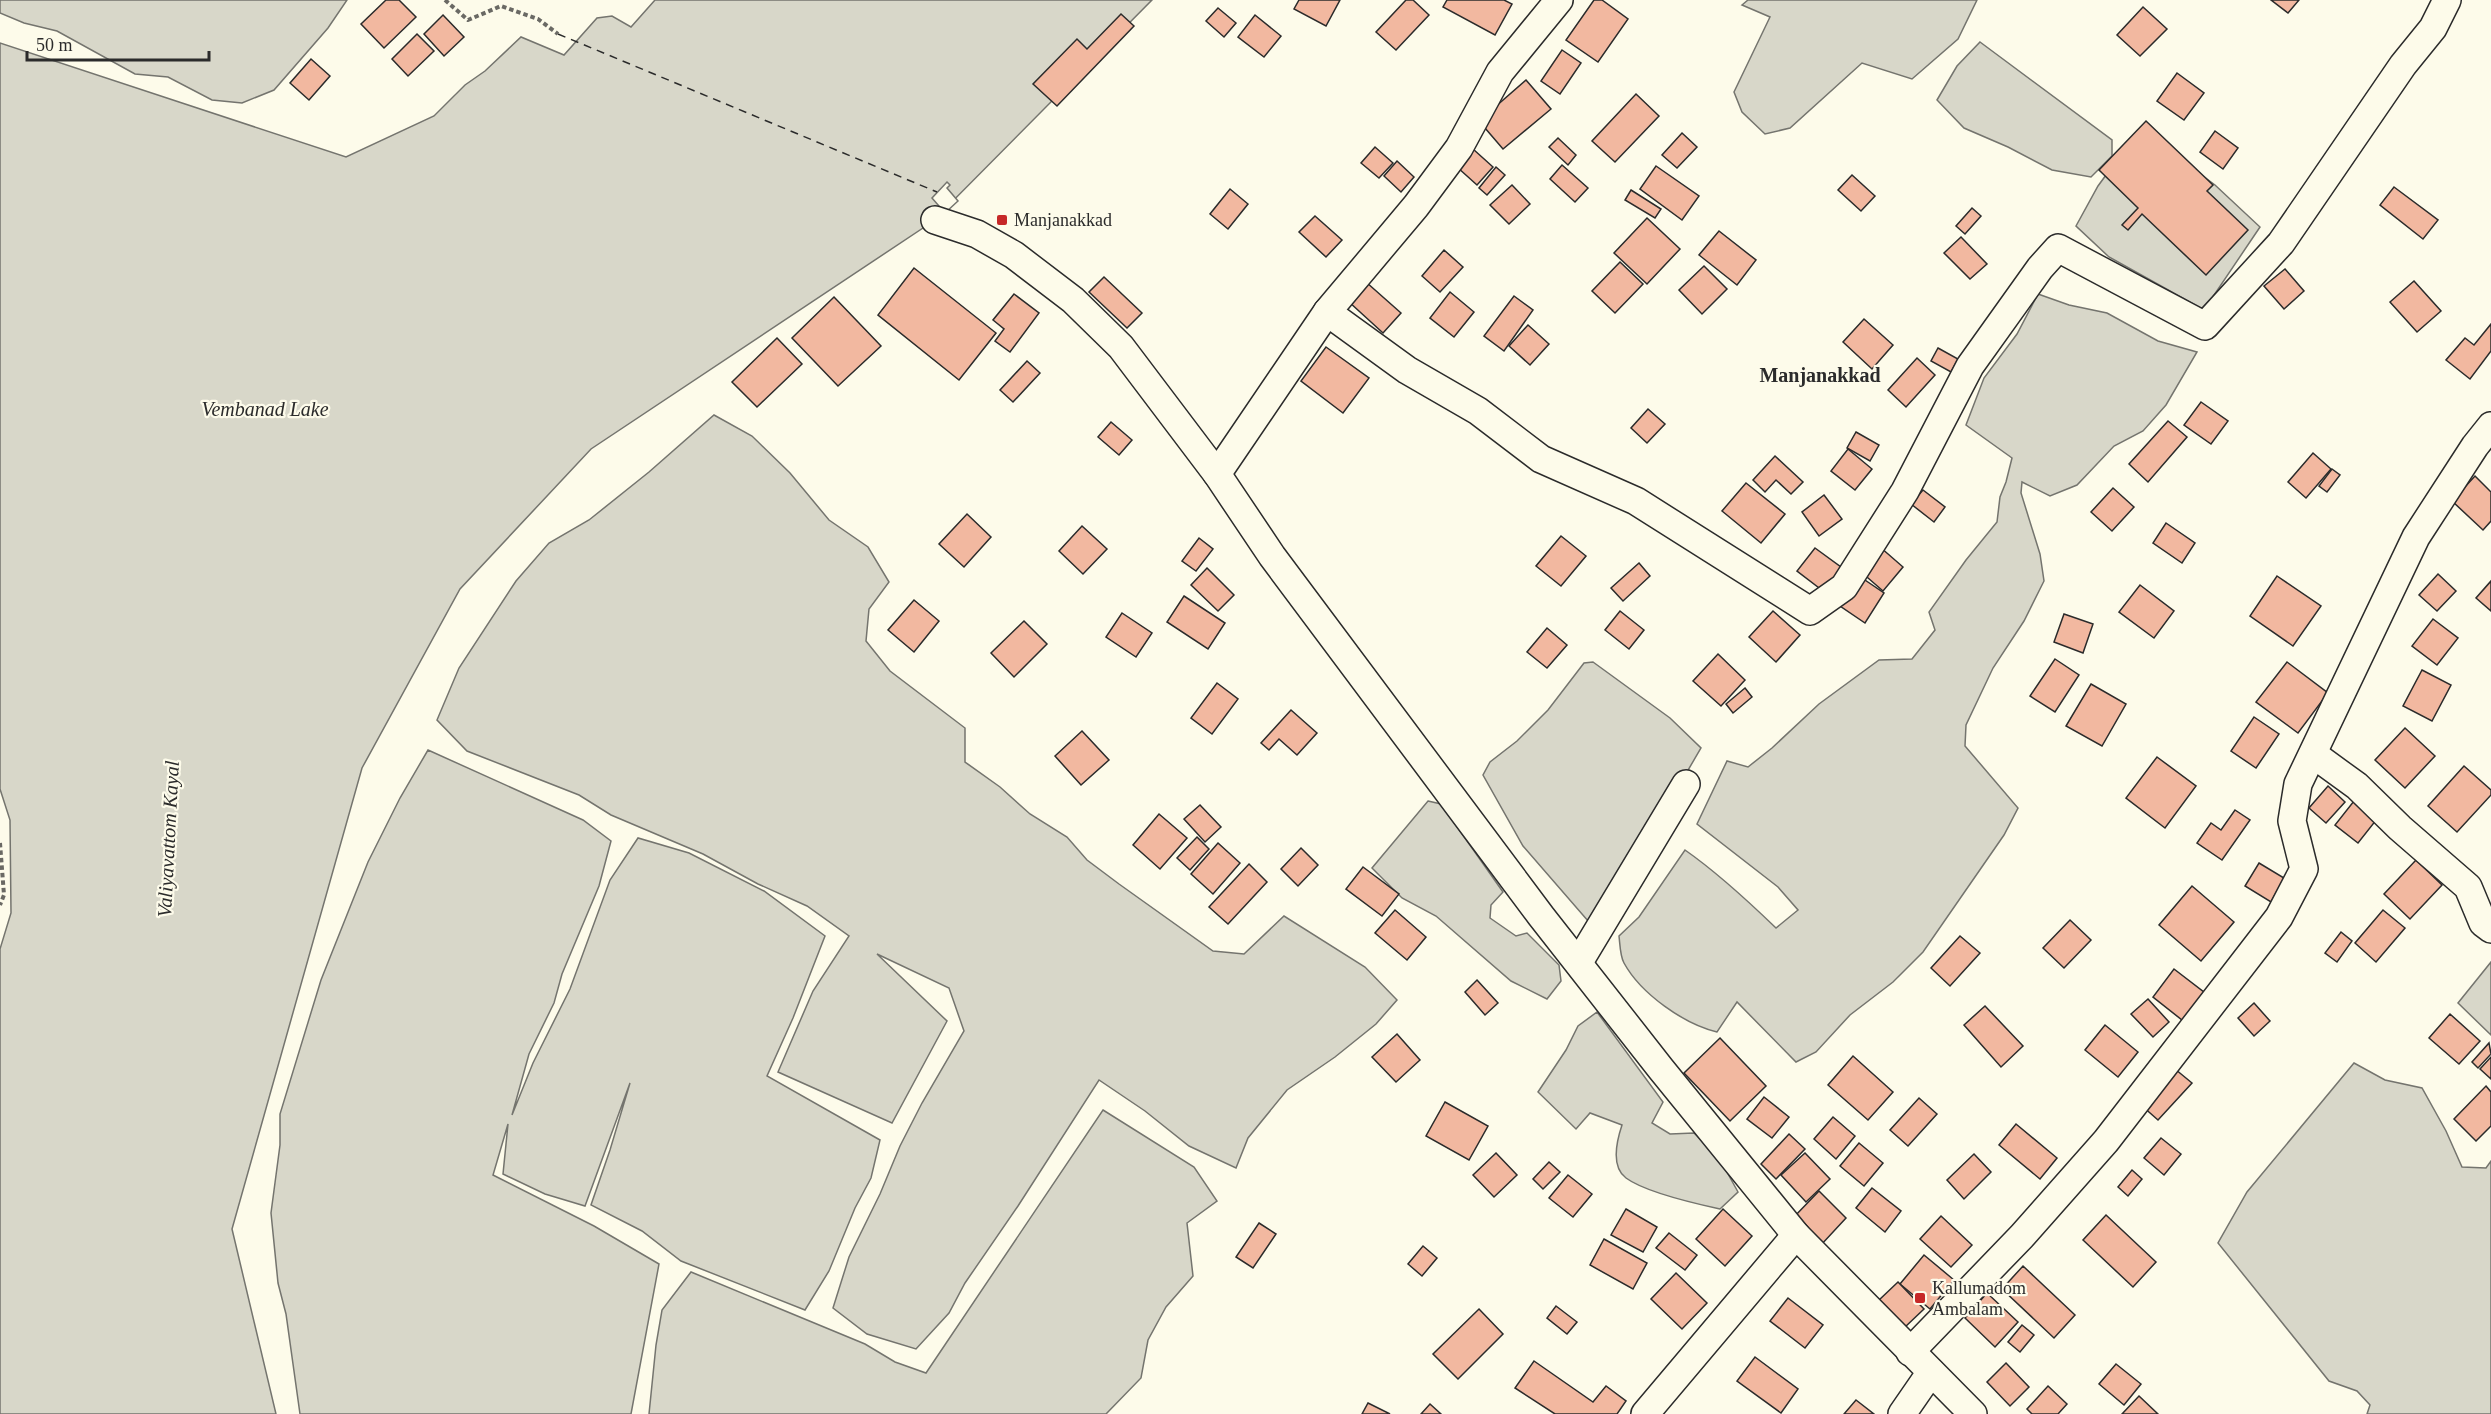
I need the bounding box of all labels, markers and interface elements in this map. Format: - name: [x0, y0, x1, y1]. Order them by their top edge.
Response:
- scale bar: [27, 24, 208, 62]
- text: 50 m: [36, 35, 73, 55]
- place label: Manjanakkad: [1014, 210, 1112, 230]
- marker: Manjanakkad: [995, 213, 1009, 227]
- district label: Manjanakkad: [1759, 364, 1881, 387]
- water label: Vembanad Lake: [201, 398, 329, 420]
- water label: Valiyavattom Kayal: [153, 759, 184, 918]
- place label: Kallumadom Ambalam: [1932, 1278, 2026, 1319]
- marker: Kallumadom Ambalam: [1913, 1291, 1927, 1305]

